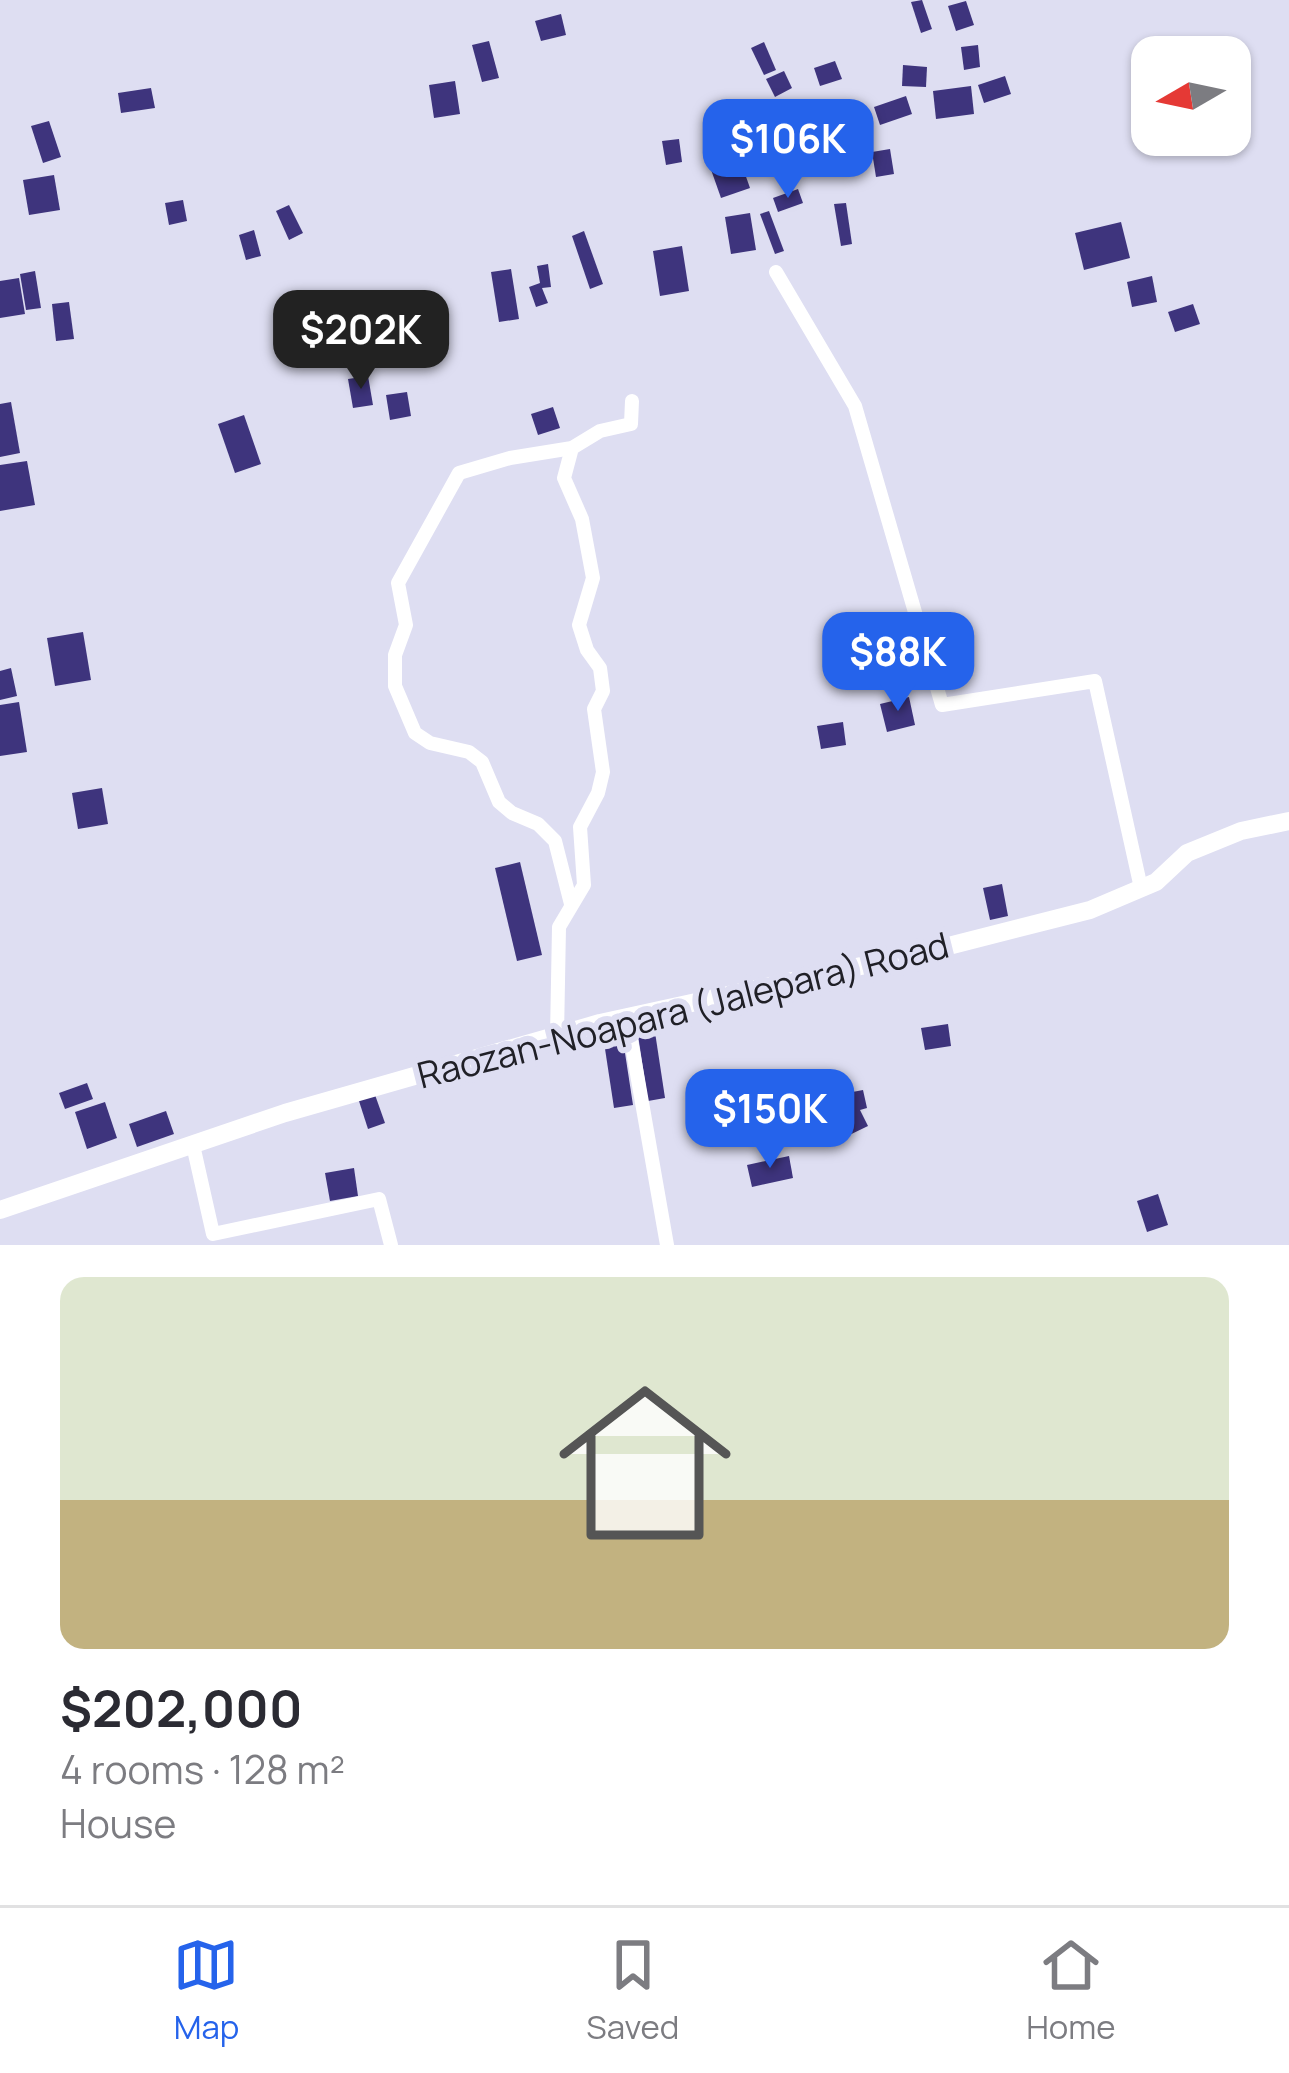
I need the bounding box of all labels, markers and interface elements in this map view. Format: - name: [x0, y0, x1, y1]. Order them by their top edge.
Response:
- north arrow: [1131, 36, 1251, 156]
- map controls: [1131, 36, 1251, 156]
- pin: $106K: [704, 99, 872, 201]
- text: $106K: [730, 111, 846, 165]
- pin: $202K: [277, 290, 445, 392]
- text: $202K: [300, 302, 422, 356]
- pin: $88K: [827, 612, 969, 714]
- text: $88K: [849, 624, 947, 678]
- street label: Raozan-Noapara (Jalepara) Road: [412, 920, 954, 1099]
- pin: $150K: [686, 1069, 854, 1171]
- text: $150K: [712, 1081, 828, 1135]
- icon: home: [537, 1355, 753, 1571]
- text: $202,000: [60, 1673, 302, 1742]
- text: 4 rooms · 128 m²: [60, 1742, 345, 1796]
- text: House: [60, 1796, 176, 1850]
- tab: Map: [173, 1932, 239, 2049]
- tab: Saved: [586, 1932, 679, 2049]
- tab: Home: [1026, 1932, 1116, 2049]

